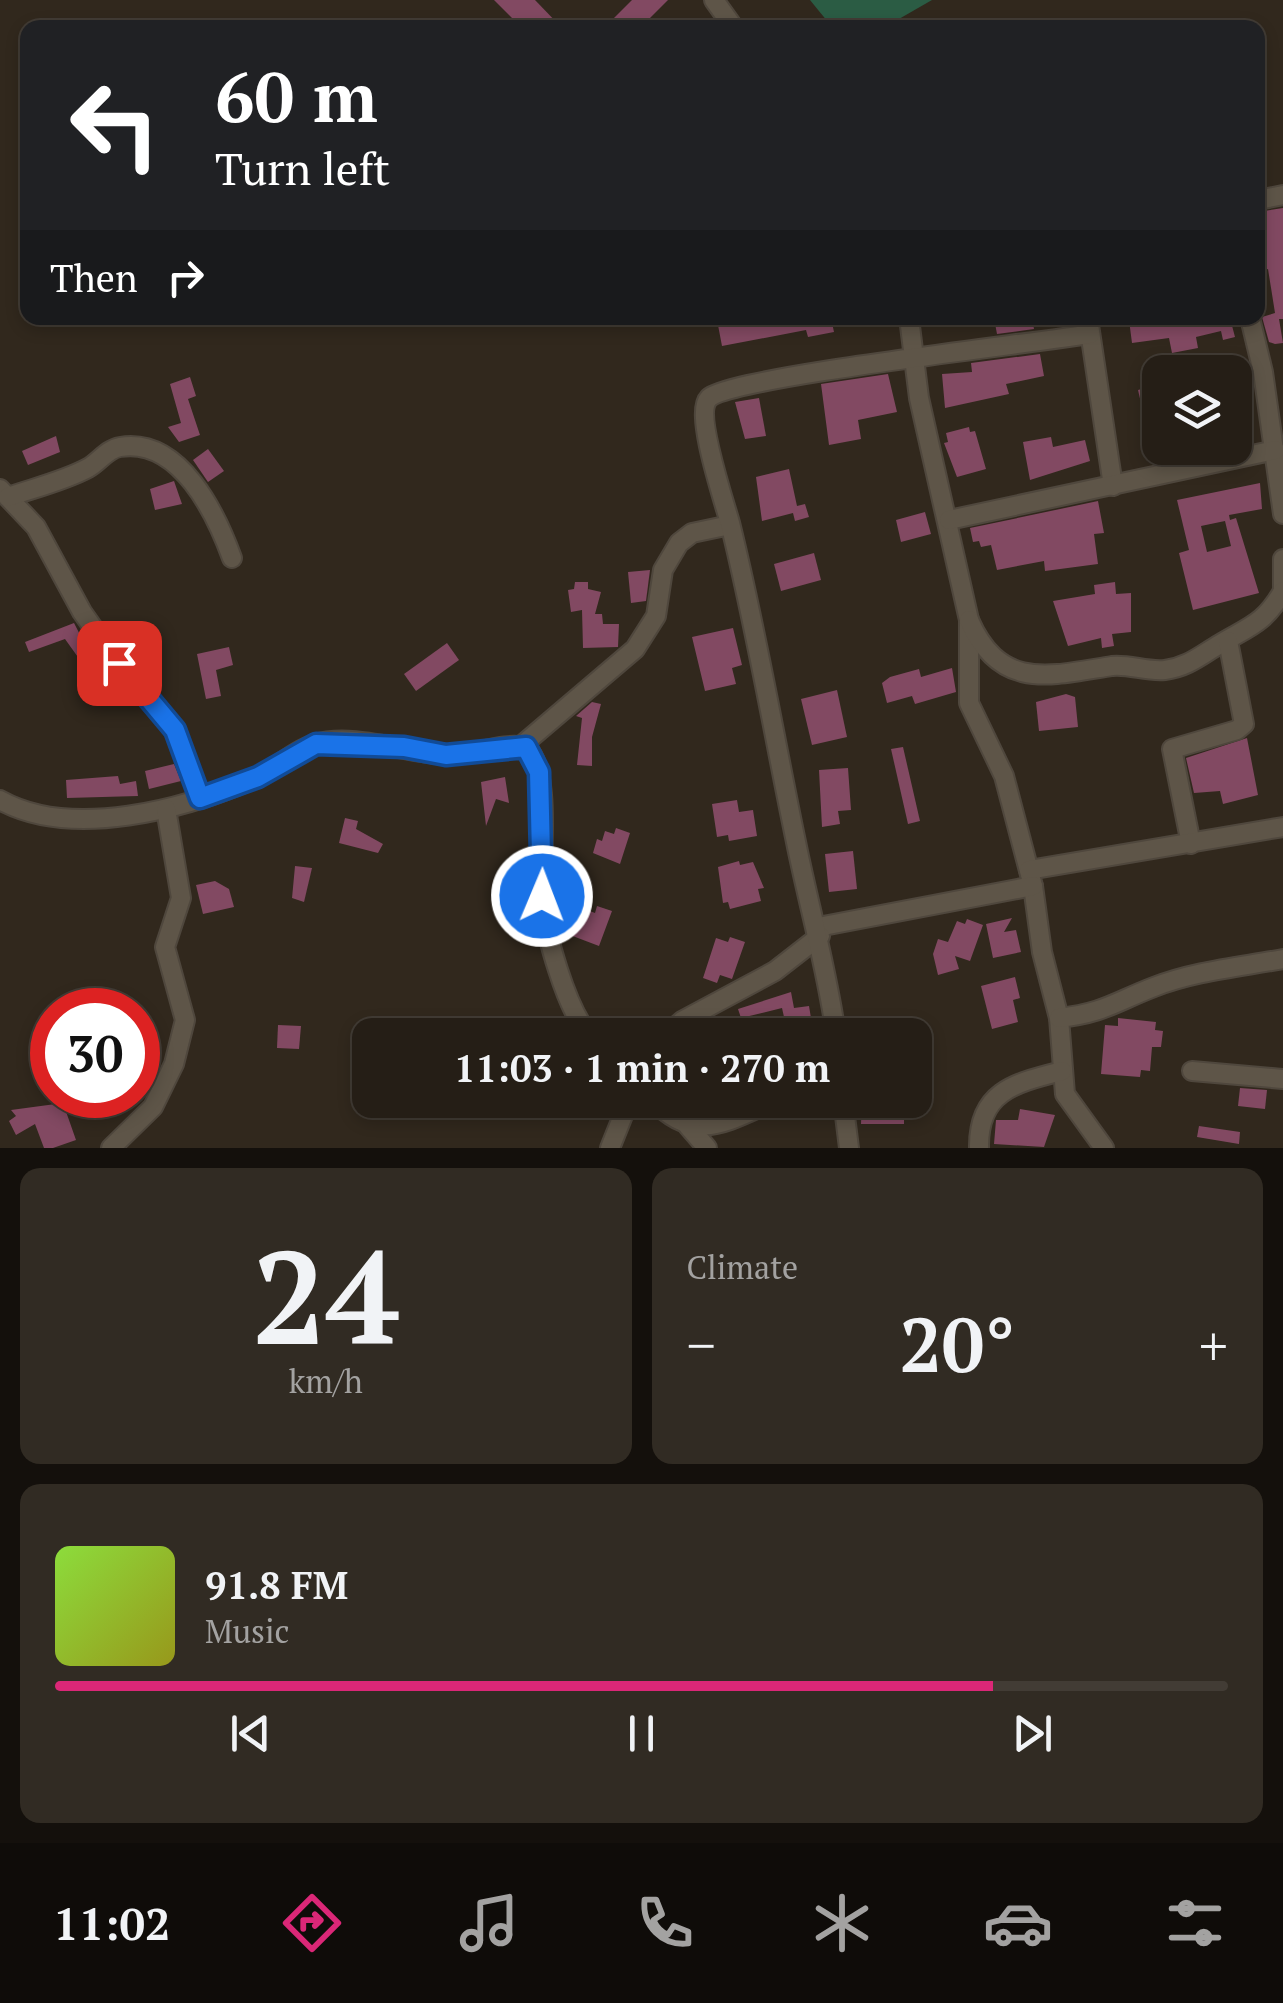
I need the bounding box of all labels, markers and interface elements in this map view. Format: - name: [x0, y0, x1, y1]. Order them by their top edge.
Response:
- text: 60 m: [215, 49, 378, 142]
- icon: left: [50, 60, 180, 190]
- text: Turn left: [215, 138, 390, 198]
- icon: right: [158, 250, 213, 305]
- text: Then: [50, 253, 138, 303]
- map controls: [1142, 355, 1252, 465]
- button: layers: [1142, 355, 1252, 465]
- pin: [77, 621, 162, 706]
- icon: arrive: [92, 636, 147, 691]
- position arrow: [490, 844, 594, 948]
- speed limit sign: 30: [30, 988, 160, 1118]
- text: 11:03 · 1 min · 270 m: [454, 1043, 830, 1093]
- text: 24: [252, 1209, 399, 1381]
- text: Climate: [687, 1246, 798, 1288]
- text: 20°: [899, 1294, 1015, 1393]
- text: −: [687, 1308, 716, 1381]
- text: +: [1199, 1308, 1228, 1381]
- text: km/h: [289, 1360, 363, 1402]
- text: 91.8 FM: [205, 1560, 348, 1610]
- text: Music: [205, 1610, 290, 1652]
- icon: previous: [223, 1706, 278, 1761]
- icon: pause: [614, 1706, 669, 1761]
- icon: next: [1005, 1706, 1060, 1761]
- icon: directions: [277, 1888, 347, 1958]
- icon: music: [454, 1888, 524, 1958]
- icon: phone: [630, 1888, 700, 1958]
- icon: climate: [807, 1888, 877, 1958]
- icon: car: [983, 1888, 1053, 1958]
- icon: filters: [1160, 1888, 1230, 1958]
- text: 11:02: [53, 1893, 170, 1953]

